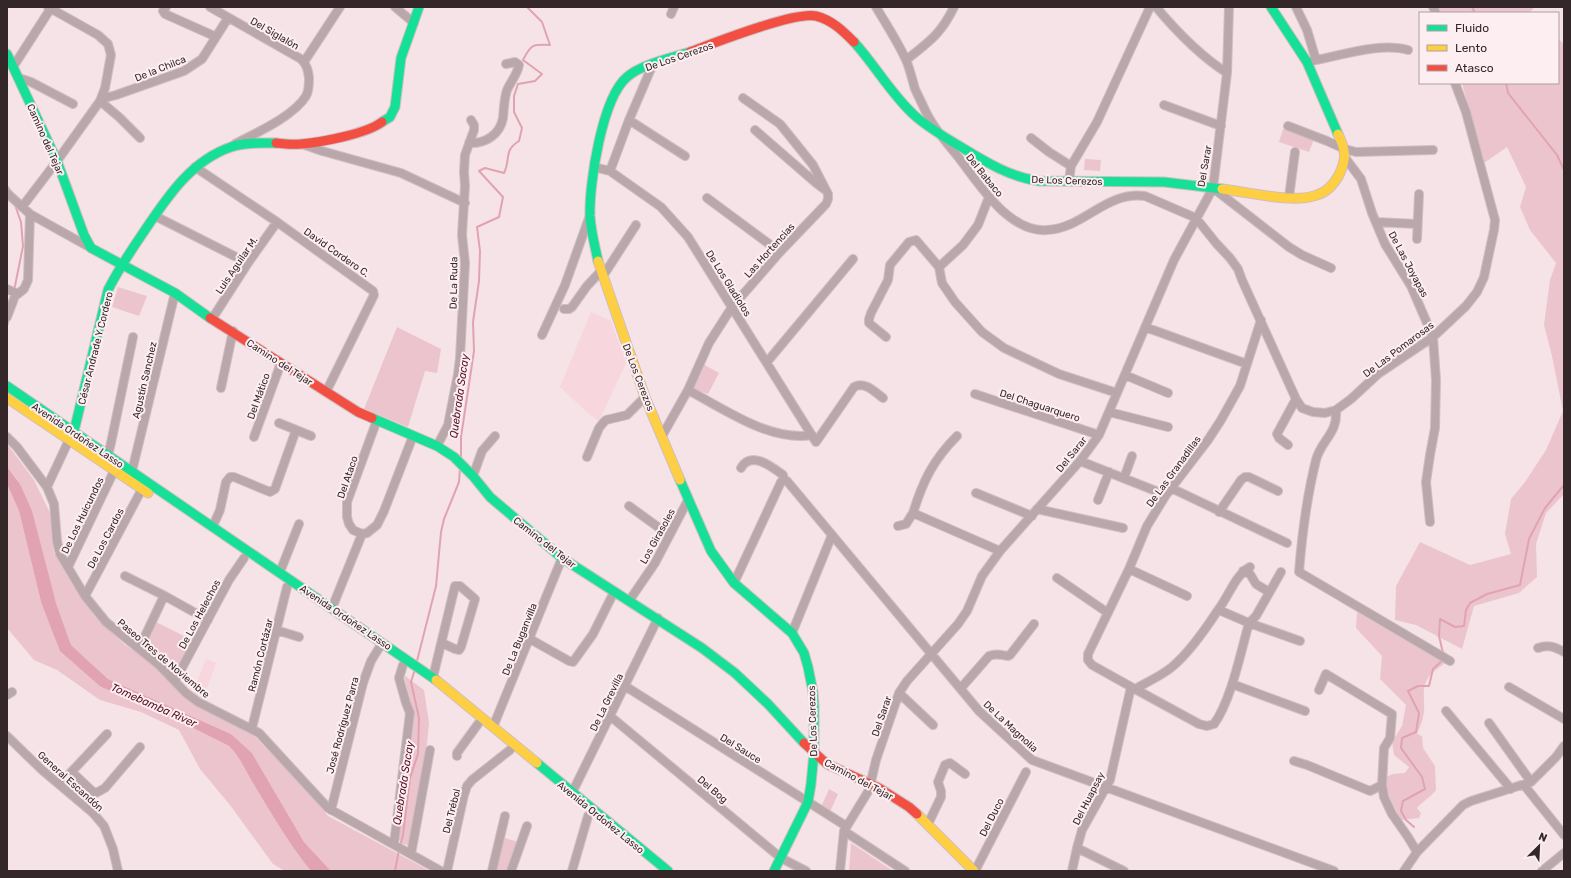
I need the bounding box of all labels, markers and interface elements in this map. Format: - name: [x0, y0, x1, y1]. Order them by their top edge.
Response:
- legend: [1419, 12, 1559, 84]
- street label: Del Siglalón: [248, 15, 301, 53]
- text: Fluido: [1455, 21, 1489, 35]
- street label: De Los Cerezos: [644, 40, 715, 74]
- text: Lento: [1455, 41, 1487, 55]
- street label: De la Chilca: [133, 53, 188, 85]
- text: Atasco: [1455, 61, 1494, 75]
- street label: Camino del Tejar: [24, 102, 66, 177]
- street label: Del Sarar: [1195, 144, 1215, 188]
- street label: Del Babaco: [963, 152, 1006, 200]
- street label: De Los Cerezos: [1031, 174, 1103, 188]
- street label: Las Hortencias: [742, 221, 797, 281]
- street label: David Cordero C.: [301, 226, 372, 280]
- street label: De Las Joyapas: [1386, 229, 1431, 299]
- street label: Luis Aguilar M.: [213, 235, 260, 297]
- street label: De Los Gladiolos: [703, 248, 753, 319]
- street label: De La Ruda: [448, 257, 460, 309]
- street label: César Andrade Y Cordero: [76, 290, 116, 406]
- street label: De Las Pomarosas: [1361, 319, 1436, 380]
- street label: Camino del Tejar: [244, 337, 315, 389]
- street label: Agustín Sanchez: [130, 341, 160, 420]
- street label: De Los Cerezos: [620, 342, 656, 413]
- water label: Quebrada Sacay: [447, 352, 472, 439]
- street label: Del Mático: [245, 371, 273, 421]
- street label: Del Chaguarquero: [998, 387, 1082, 425]
- street label: Avenida Ordoñez Lasso: [29, 401, 126, 471]
- street label: Del Sarar: [1054, 434, 1090, 475]
- street label: De Las Granadillas: [1144, 434, 1204, 510]
- street label: Del Ataco: [335, 454, 361, 500]
- street label: De Los Huicundos: [59, 475, 107, 556]
- street label: De Los Cardos: [85, 506, 127, 571]
- street label: Los Girasoles: [638, 507, 678, 566]
- street label: Camino del Tejar: [511, 515, 578, 571]
- street label: De Los Helechos: [177, 578, 223, 651]
- street label: Avenida Ordoñez Lasso: [297, 583, 394, 653]
- street label: De La Buganvilla: [500, 601, 540, 677]
- street label: Paseo Tres de Noviembre: [115, 617, 212, 701]
- street label: Ramón Cortázar: [246, 617, 276, 693]
- street label: De La Grevilla: [588, 672, 626, 733]
- street label: José Rodríguez Parra: [324, 676, 362, 775]
- water label: Tomebamba River: [109, 681, 199, 730]
- street label: De Los Cerezos: [806, 685, 820, 757]
- street label: Del Sarar: [869, 694, 895, 738]
- street label: De La Magnolia: [981, 698, 1040, 755]
- street label: Del Sauce: [718, 732, 764, 766]
- water label: Quebrada Sacay: [390, 739, 417, 826]
- street label: General Escandón: [35, 749, 106, 814]
- street label: Camino del Tejar: [822, 757, 895, 803]
- street label: Del Huapsay: [1070, 769, 1108, 827]
- street label: Del Bog: [695, 774, 730, 806]
- street label: Avenida Ordoñez Lasso: [555, 779, 646, 857]
- street label: Del Trébol: [441, 788, 463, 835]
- street label: Del Duco: [977, 796, 1007, 839]
- north arrow: [1519, 826, 1559, 866]
- text: N: [1537, 830, 1549, 845]

